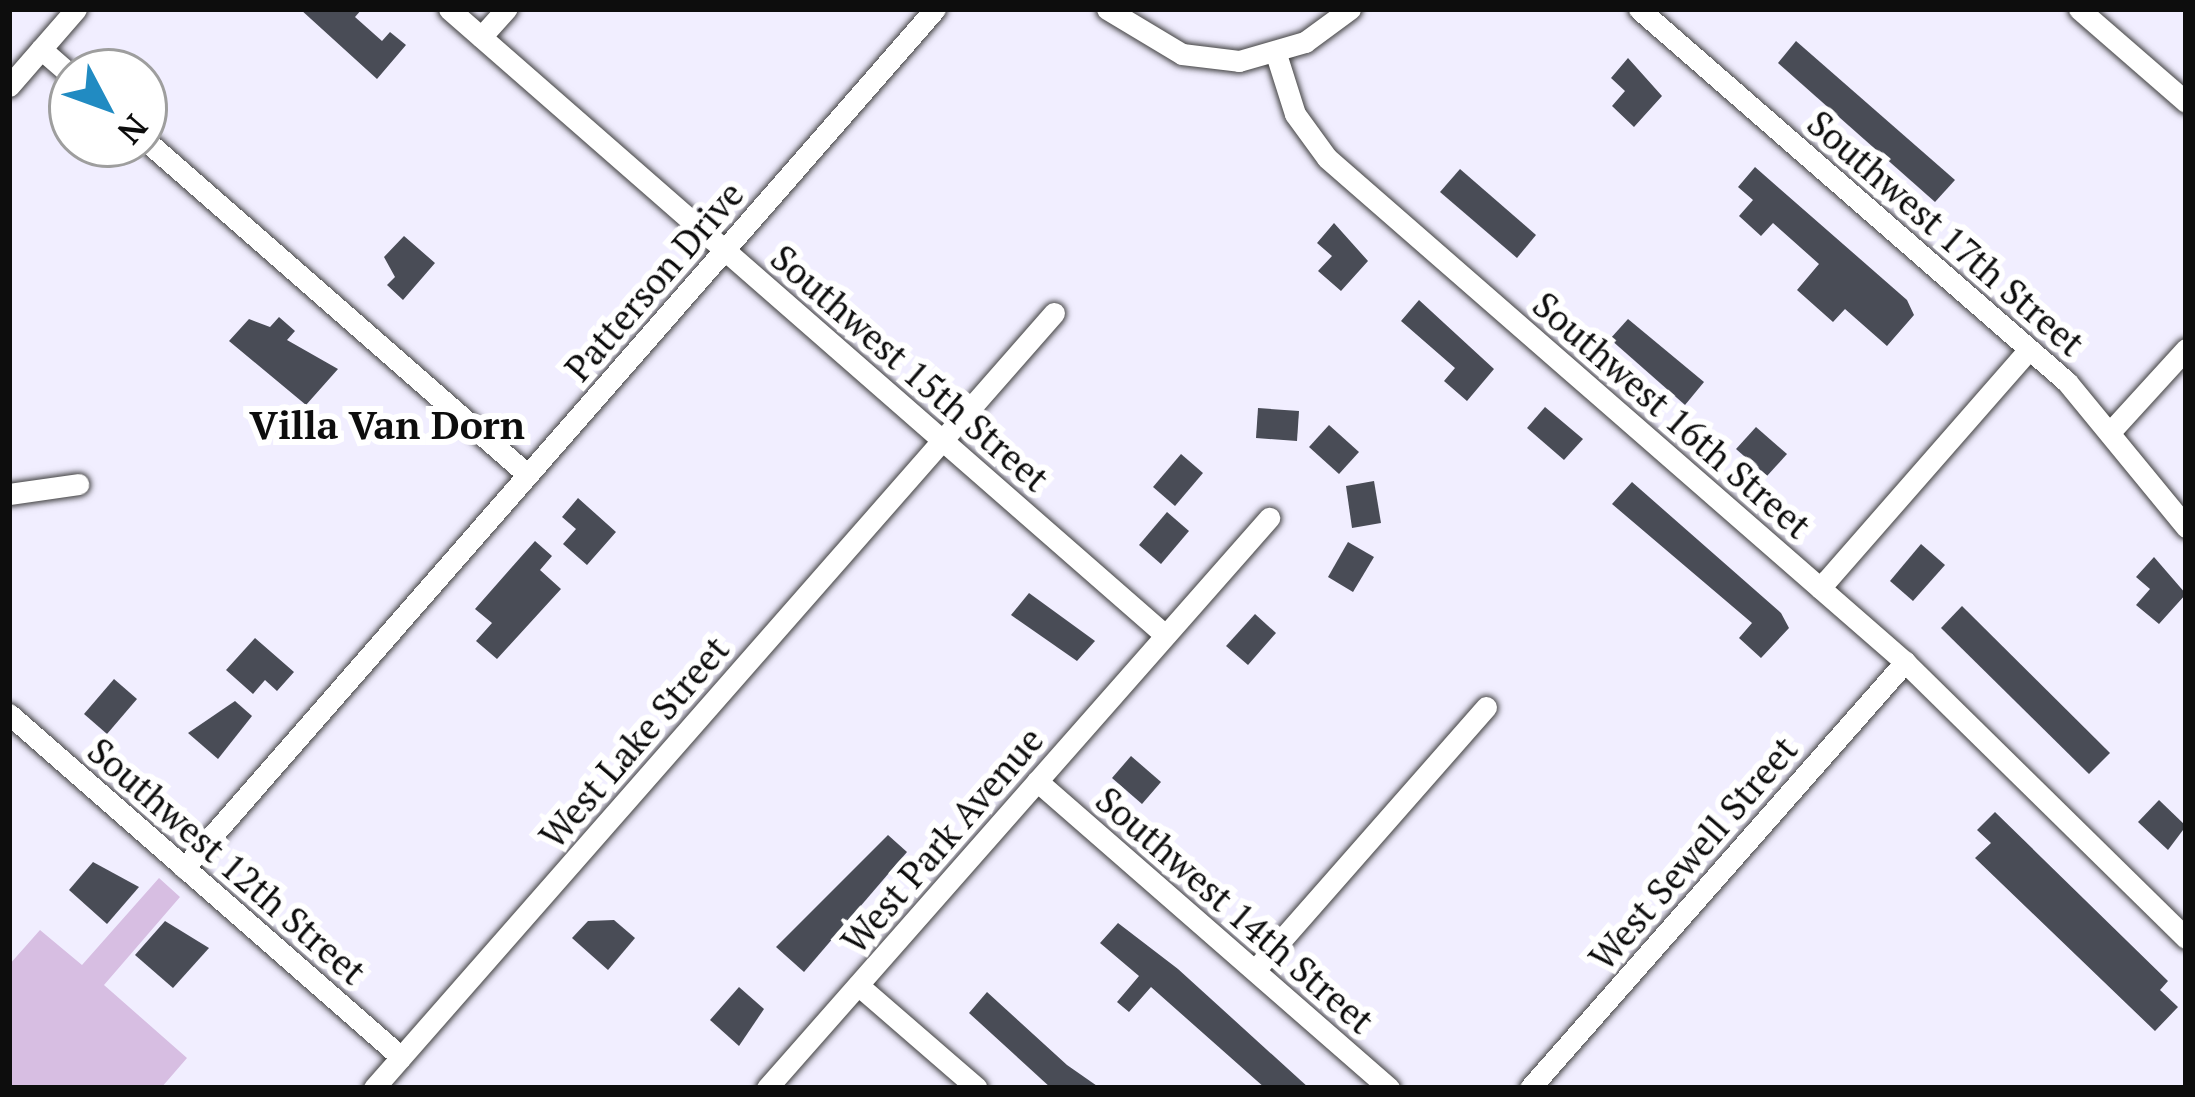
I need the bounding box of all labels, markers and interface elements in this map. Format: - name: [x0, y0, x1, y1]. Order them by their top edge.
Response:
- north arrow: [48, 48, 168, 168]
- street label: Southwest 17th Street: [1799, 101, 2093, 365]
- text: N: [109, 106, 158, 154]
- street label: Patterson Drive: [556, 173, 752, 389]
- street label: Southwest 15th Street: [762, 236, 1058, 500]
- street label: Southwest 16th Street: [1524, 283, 1820, 547]
- district label: Villa Van Dorn: [249, 401, 525, 447]
- street label: West Lake Street: [530, 627, 738, 857]
- street label: West Park Avenue: [832, 718, 1052, 962]
- street label: West Sewell Street: [1580, 728, 1806, 978]
- street label: Southwest 12th Street: [79, 729, 375, 993]
- street label: Southwest 14th Street: [1087, 778, 1383, 1042]

